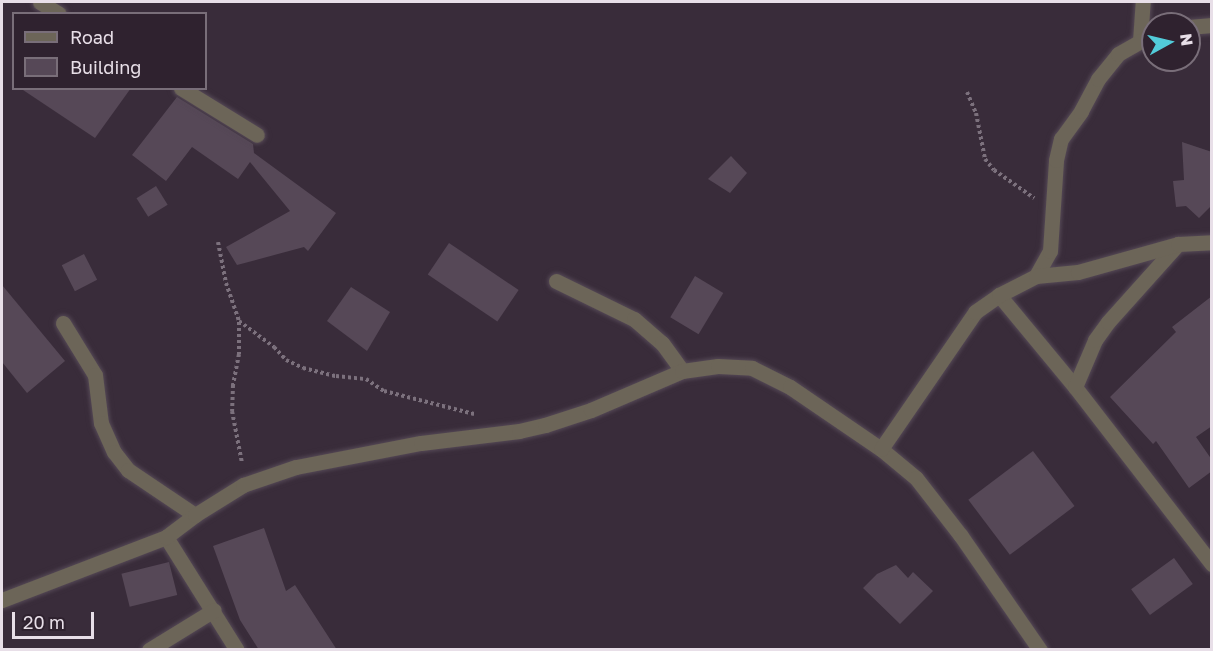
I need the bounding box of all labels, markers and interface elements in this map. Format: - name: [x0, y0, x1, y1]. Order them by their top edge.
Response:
- legend: [12, 12, 207, 90]
- north arrow: [1141, 12, 1201, 72]
- text: Road: [70, 26, 114, 48]
- text: N: [1176, 32, 1198, 47]
- text: Building: [70, 56, 141, 78]
- scale bar: [15, 600, 98, 638]
- text: 20 m: [23, 611, 65, 633]

